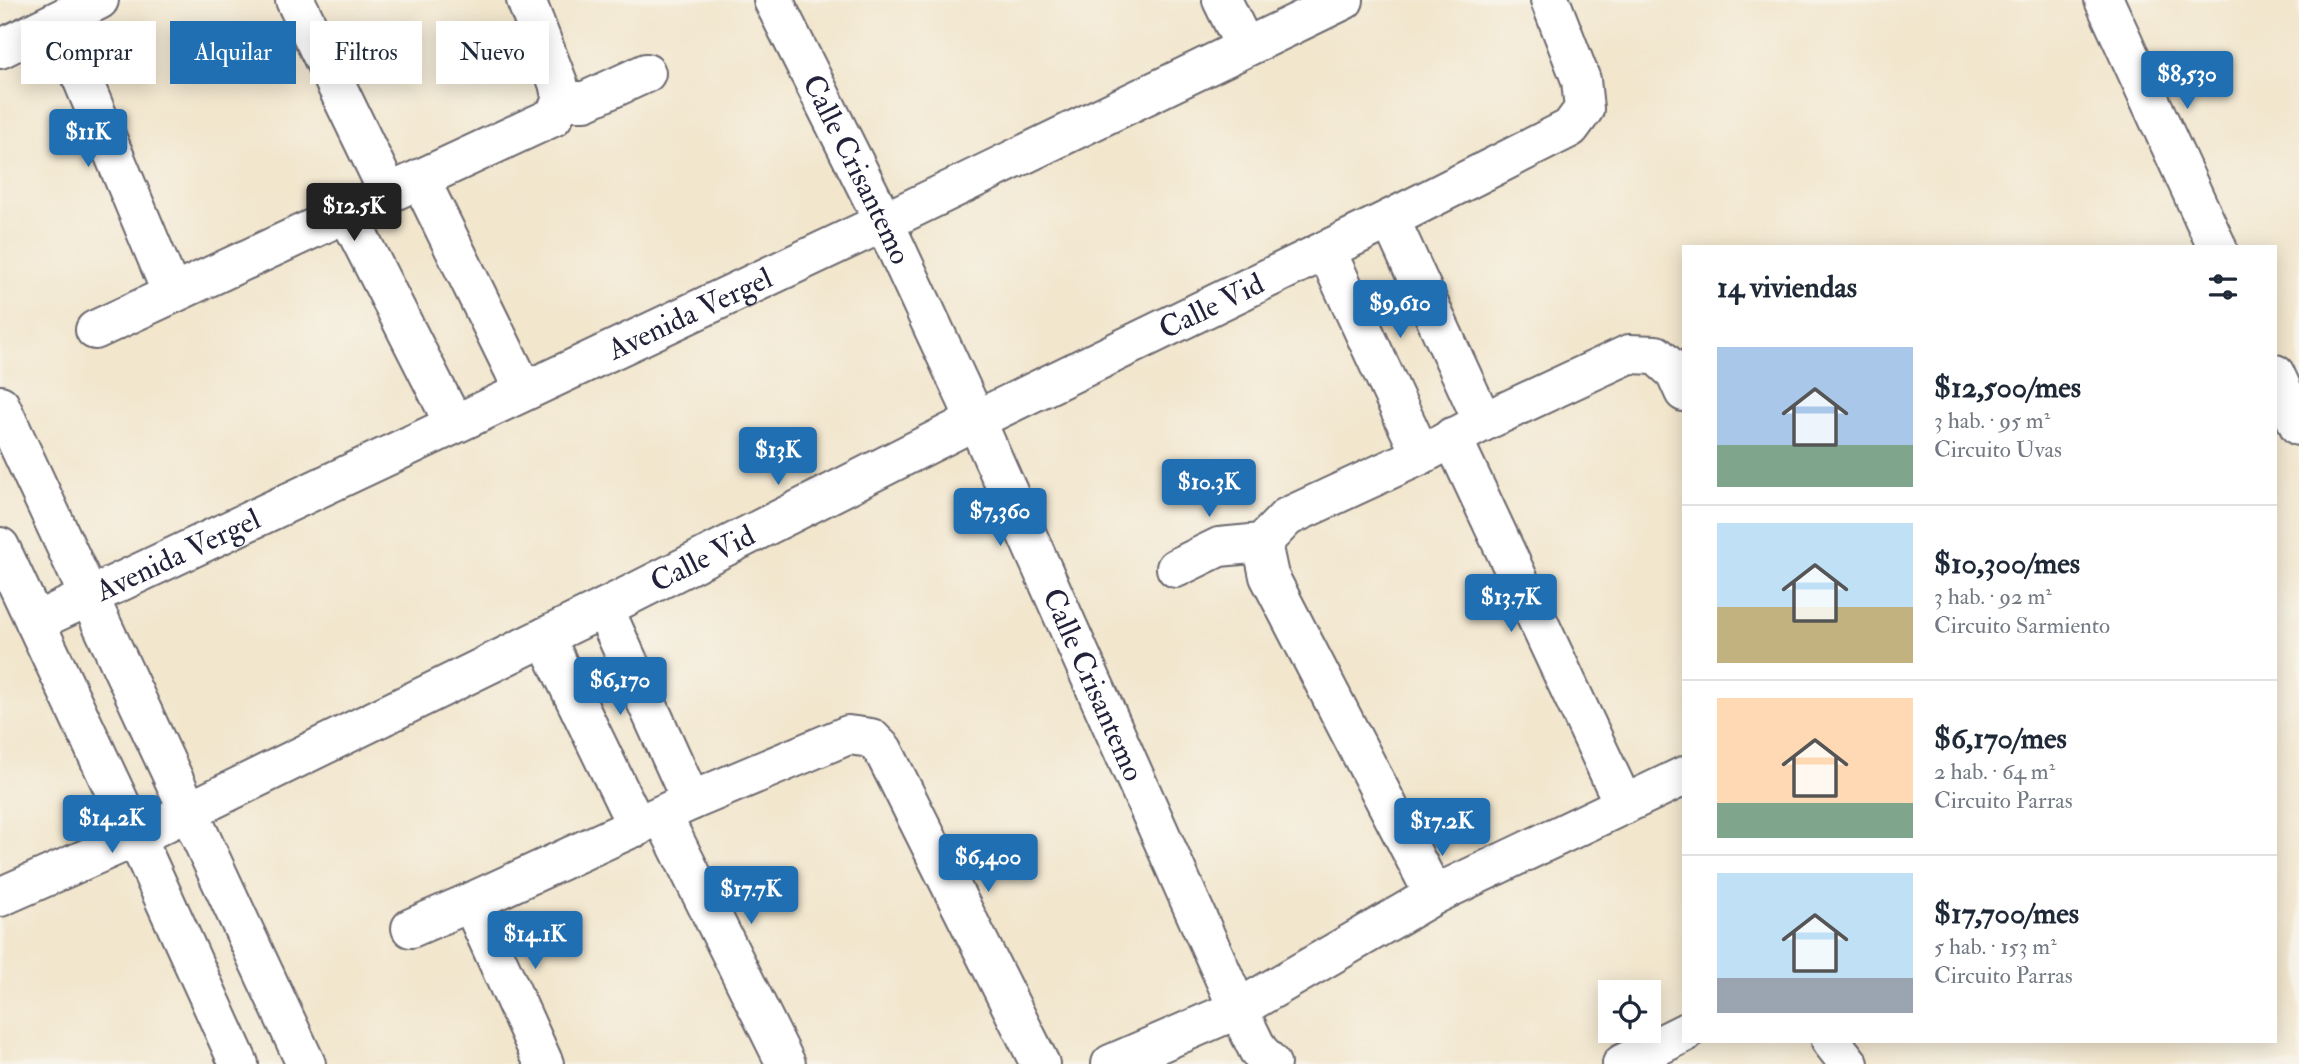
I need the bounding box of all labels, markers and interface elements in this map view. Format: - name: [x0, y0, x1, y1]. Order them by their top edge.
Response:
- chip: Comprar: [21, 21, 156, 84]
- chip: Alquilar: [170, 21, 296, 84]
- chip: Filtros: [310, 21, 422, 84]
- chip: Nuevo: [436, 21, 549, 84]
- pin: $8,530: [2130, 52, 2244, 111]
- text: $8,530: [2157, 59, 2217, 88]
- street label: Calle Crisantemo: [794, 68, 919, 270]
- pin: $11K: [47, 110, 129, 169]
- text: $11K: [65, 117, 111, 146]
- pin: $12.5K: [297, 184, 411, 243]
- text: $12.5K: [322, 191, 386, 220]
- street label: Avenida Vergel: [601, 259, 779, 369]
- street label: Calle Vid: [1153, 265, 1270, 347]
- icon: filters: [2204, 268, 2242, 306]
- text: 14 viviendas: [1717, 269, 1857, 306]
- pin: $9,610: [1343, 280, 1457, 340]
- text: $9,610: [1369, 288, 1431, 317]
- text: $12,500/mes: [1934, 369, 2081, 406]
- icon: home: [1773, 375, 1857, 459]
- text: 3 hab. · 95 m²: [1934, 406, 2050, 435]
- pin: $13K: [737, 428, 819, 487]
- text: $13K: [755, 435, 801, 464]
- text: Circuito Uvas: [1934, 435, 2062, 464]
- pin: $10.3K: [1152, 460, 1266, 519]
- text: $10.3K: [1178, 467, 1240, 496]
- pin: $7,360: [943, 489, 1057, 548]
- text: $7,360: [970, 496, 1030, 525]
- street label: Avenida Vergel: [89, 500, 267, 610]
- street label: Calle Vid: [644, 517, 761, 600]
- text: $10,300/mes: [1934, 545, 2080, 582]
- icon: home: [1773, 551, 1857, 635]
- pin: $13.7K: [1454, 574, 1568, 634]
- text: $13.7K: [1481, 582, 1541, 611]
- text: 3 hab. · 92 m²: [1934, 582, 2052, 611]
- street label: Calle Crisantemo: [1034, 583, 1152, 787]
- text: Circuito Sarmiento: [1934, 611, 2110, 640]
- pin: $6,170: [563, 658, 677, 717]
- text: $6,170: [590, 665, 650, 694]
- text: $6,170/mes: [1934, 720, 2067, 757]
- icon: home: [1773, 726, 1857, 810]
- text: 2 hab. · 64 m²: [1934, 757, 2055, 786]
- text: Circuito Parras: [1934, 786, 2073, 815]
- pin: $14.2K: [55, 796, 169, 855]
- pin: $17.2K: [1385, 798, 1499, 858]
- text: $14.2K: [79, 803, 145, 832]
- text: $17.2K: [1410, 806, 1474, 835]
- pin: $6,400: [931, 834, 1045, 894]
- text: $6,400: [955, 842, 1021, 871]
- pin: $17.7K: [694, 866, 808, 926]
- text: $17.7K: [720, 874, 782, 903]
- text: $17,700/mes: [1934, 895, 2079, 932]
- icon: home: [1773, 901, 1857, 985]
- pin: $14.1K: [478, 912, 592, 971]
- text: $14.1K: [504, 919, 566, 948]
- text: 5 hab. · 153 m²: [1934, 932, 2057, 961]
- text: Circuito Parras: [1934, 961, 2073, 990]
- map controls: [1598, 980, 1661, 1043]
- button: locate: [1598, 980, 1661, 1043]

